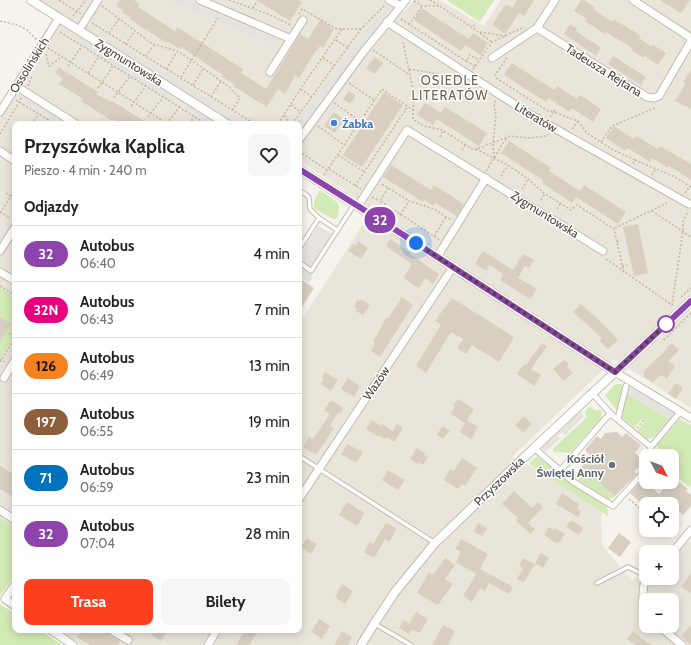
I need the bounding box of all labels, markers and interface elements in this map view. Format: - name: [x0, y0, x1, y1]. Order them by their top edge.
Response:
- street label: Ossolińskich: [6, 34, 52, 96]
- street label: Zygmuntowska: [92, 35, 166, 89]
- street label: Tadeusza Rejtana: [563, 40, 645, 100]
- district label: OSIEDLE LITERATÓW: [412, 72, 488, 103]
- street label: Literatów: [512, 98, 560, 136]
- place label: Żabka: [342, 116, 373, 131]
- marker: Żabka: [329, 118, 339, 128]
- button: heart: [248, 134, 290, 176]
- text: Przyszówka Kaplica: [24, 135, 185, 158]
- text: Pieszo · 4 min · 240 m: [24, 162, 147, 178]
- street label: Zygmuntowska: [508, 187, 582, 241]
- text: Odjazdy: [24, 198, 79, 216]
- line badge: 32: [362, 207, 398, 233]
- text: 32: [373, 211, 387, 229]
- your location: [406, 233, 426, 253]
- text: Autobus: [80, 237, 134, 255]
- text: 32: [39, 245, 53, 263]
- text: 4 min: [253, 245, 290, 263]
- text: 06:40: [80, 255, 116, 271]
- text: Autobus: [80, 293, 134, 311]
- text: 32N: [34, 301, 58, 319]
- text: 7 min: [254, 301, 290, 319]
- text: 06:43: [80, 311, 114, 327]
- unlabelled marker: [657, 315, 675, 333]
- text: Autobus: [80, 349, 134, 367]
- text: 126: [36, 357, 56, 375]
- text: 13 min: [249, 357, 290, 375]
- street label: Wazów: [359, 363, 393, 403]
- text: 06:49: [80, 367, 114, 383]
- text: Autobus: [80, 405, 134, 423]
- text: 197: [36, 413, 56, 431]
- text: 19 min: [248, 413, 290, 431]
- text: 06:55: [80, 423, 113, 439]
- north arrow: [639, 449, 679, 489]
- map controls: [639, 449, 679, 633]
- place label: Kościół Świętej Anny: [536, 451, 605, 480]
- street label: Przyszowska: [471, 453, 527, 509]
- marker: Kościół Świętej Anny: [607, 460, 617, 470]
- text: Autobus: [80, 461, 134, 479]
- text: 71: [40, 469, 52, 487]
- text: 23 min: [246, 469, 290, 487]
- text: 06:59: [80, 479, 114, 495]
- button: locate: [639, 497, 679, 537]
- text: Autobus: [80, 517, 134, 535]
- text: 32: [39, 525, 53, 543]
- text: 28 min: [245, 525, 290, 543]
- text: 07:04: [80, 535, 115, 551]
- button: +: [639, 545, 679, 585]
- button: Trasa: [24, 579, 153, 625]
- button: Bilety: [161, 579, 290, 625]
- button: −: [639, 593, 679, 633]

